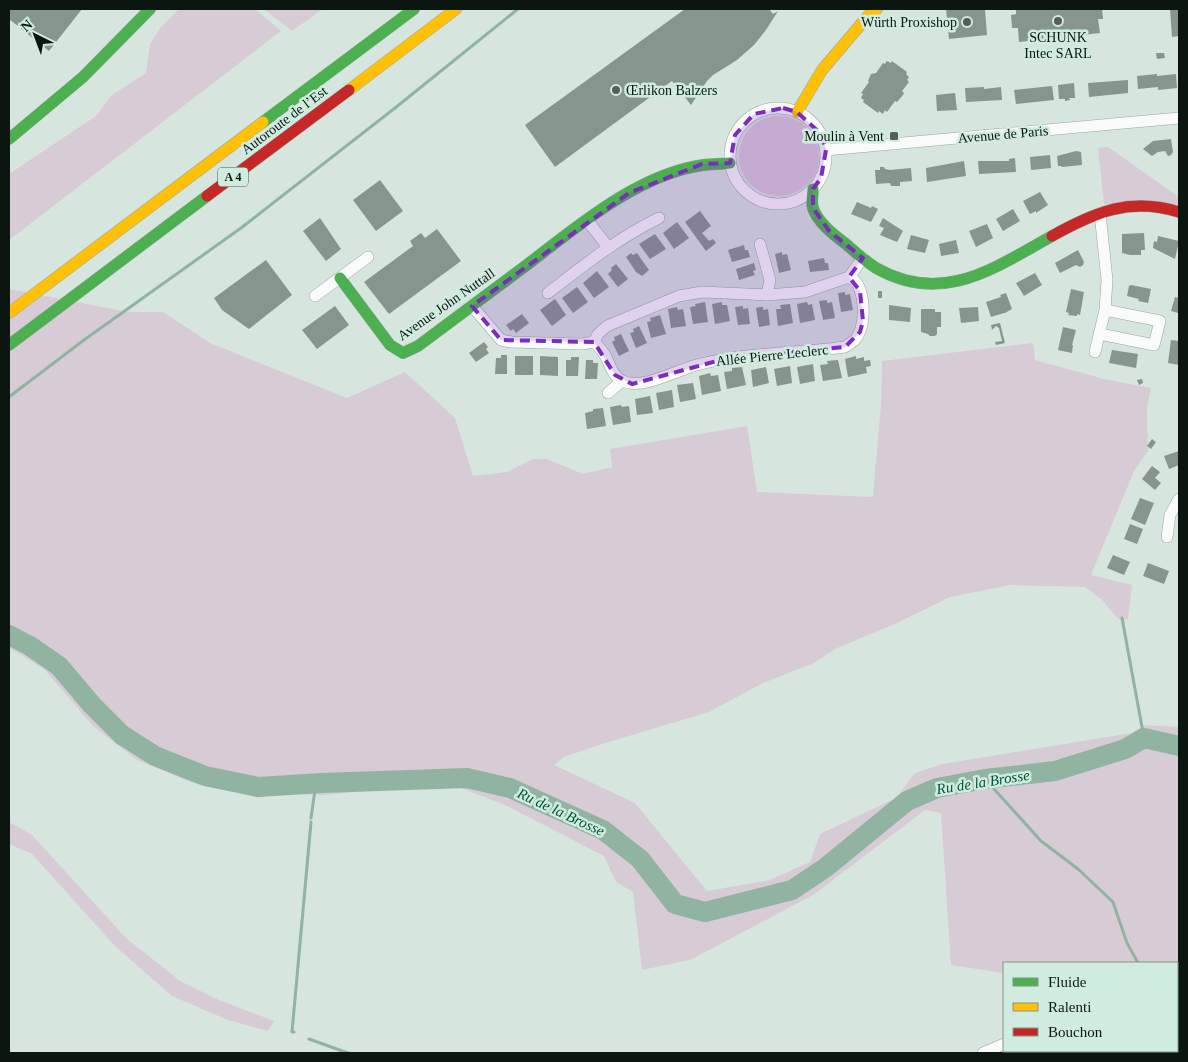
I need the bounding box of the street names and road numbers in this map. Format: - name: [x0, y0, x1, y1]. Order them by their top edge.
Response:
- street label: Autoroute de l’Est: [238, 83, 330, 158]
- street label: Avenue de Paris: [957, 123, 1049, 146]
- road number: A 4: [218, 168, 248, 186]
- street label: Avenue John Nuttall: [395, 265, 498, 343]
- street label: Allée Pierre Leclerc: [715, 342, 829, 369]

